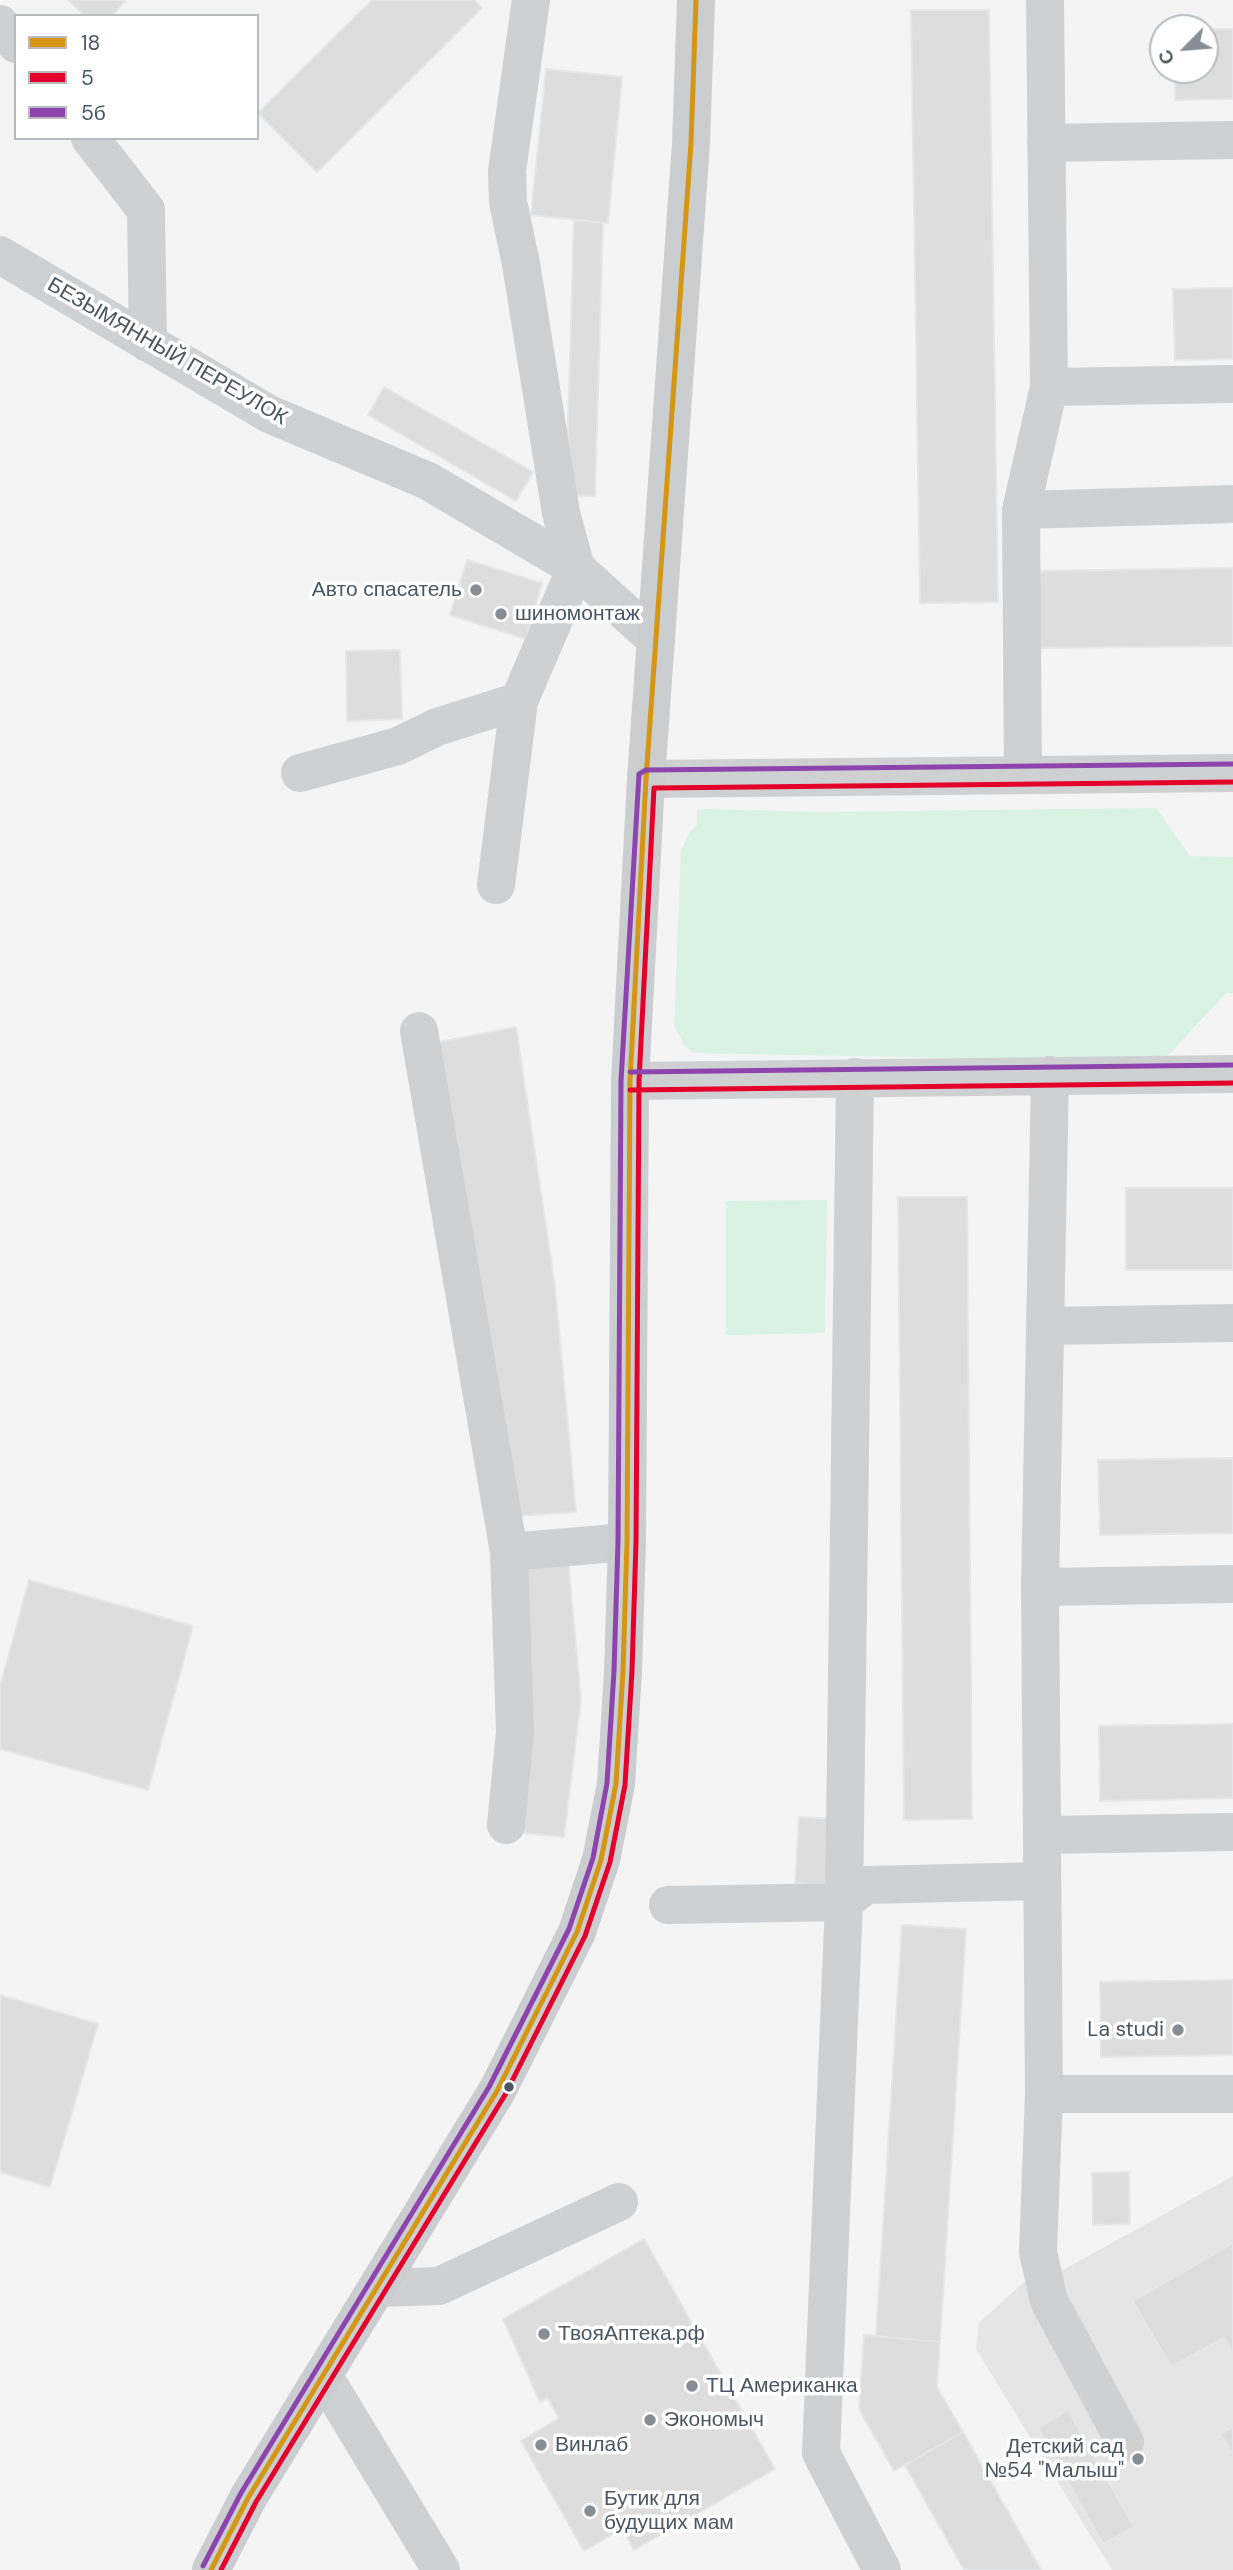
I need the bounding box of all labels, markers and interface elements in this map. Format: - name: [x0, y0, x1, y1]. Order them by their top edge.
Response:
- legend: [14, 14, 259, 140]
- north arrow: [1149, 14, 1219, 84]
- text: 18: [81, 29, 100, 57]
- text: С: [1152, 46, 1181, 69]
- text: 5: [81, 64, 94, 92]
- text: 5б: [81, 99, 106, 127]
- street label: БЕЗЫМЯННЫЙ ПЕРЕУЛОК: [43, 273, 291, 431]
- place label: Авто спасатель: [312, 577, 462, 603]
- marker: Авто спасатель: [468, 582, 484, 598]
- place label: шиномонтаж: [515, 601, 640, 627]
- marker: шиномонтаж: [493, 606, 509, 622]
- place label: La studi: [1087, 2017, 1164, 2043]
- marker: La studi: [1170, 2022, 1186, 2038]
- unlabelled marker: [502, 2080, 516, 2094]
- place label: ТвояАптека.рф: [558, 2321, 705, 2347]
- marker: ТвояАптека.рф: [536, 2326, 552, 2342]
- place label: ТЦ Американка: [706, 2373, 858, 2399]
- marker: ТЦ Американка: [684, 2378, 700, 2394]
- place label: Экономыч: [664, 2407, 764, 2433]
- marker: Экономыч: [642, 2412, 658, 2428]
- place label: Винлаб: [555, 2432, 628, 2458]
- place label: Детский сад №54 "Малыш": [985, 2434, 1124, 2484]
- marker: Винлаб: [533, 2437, 549, 2453]
- marker: Детский сад №54 "Малыш": [1130, 2451, 1146, 2467]
- place label: Бутик для будущих мам: [604, 2486, 734, 2536]
- marker: Бутик для будущих мам: [582, 2503, 598, 2519]

